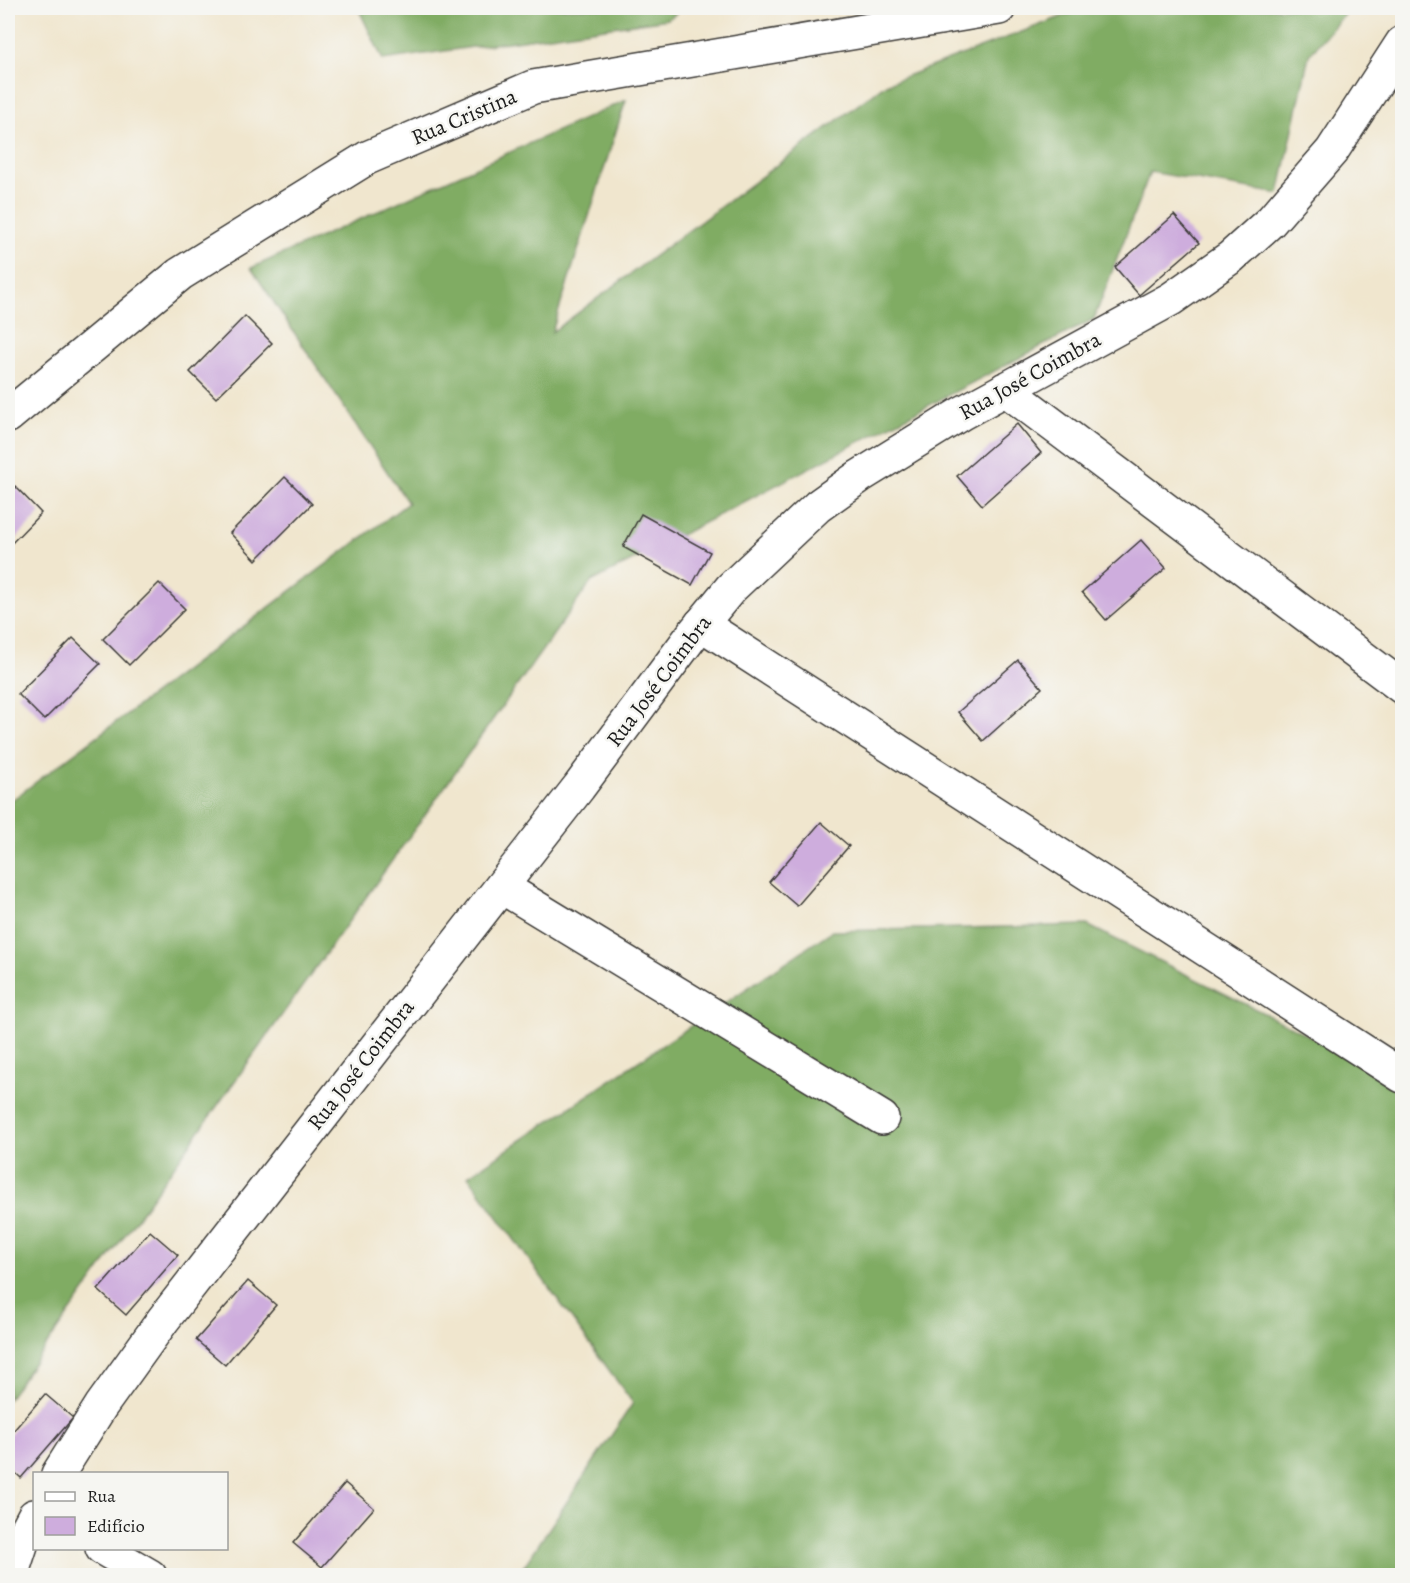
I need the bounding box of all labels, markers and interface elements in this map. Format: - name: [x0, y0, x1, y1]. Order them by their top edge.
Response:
- street label: Rua Cristina: [407, 81, 522, 153]
- street label: Rua José Coimbra: [954, 324, 1107, 427]
- street label: Rua José Coimbra: [599, 608, 719, 753]
- street label: Rua José Coimbra: [301, 993, 422, 1137]
- legend: [33, 1472, 228, 1550]
- text: Rua: [87, 1484, 116, 1508]
- text: Edifício: [87, 1514, 145, 1538]

